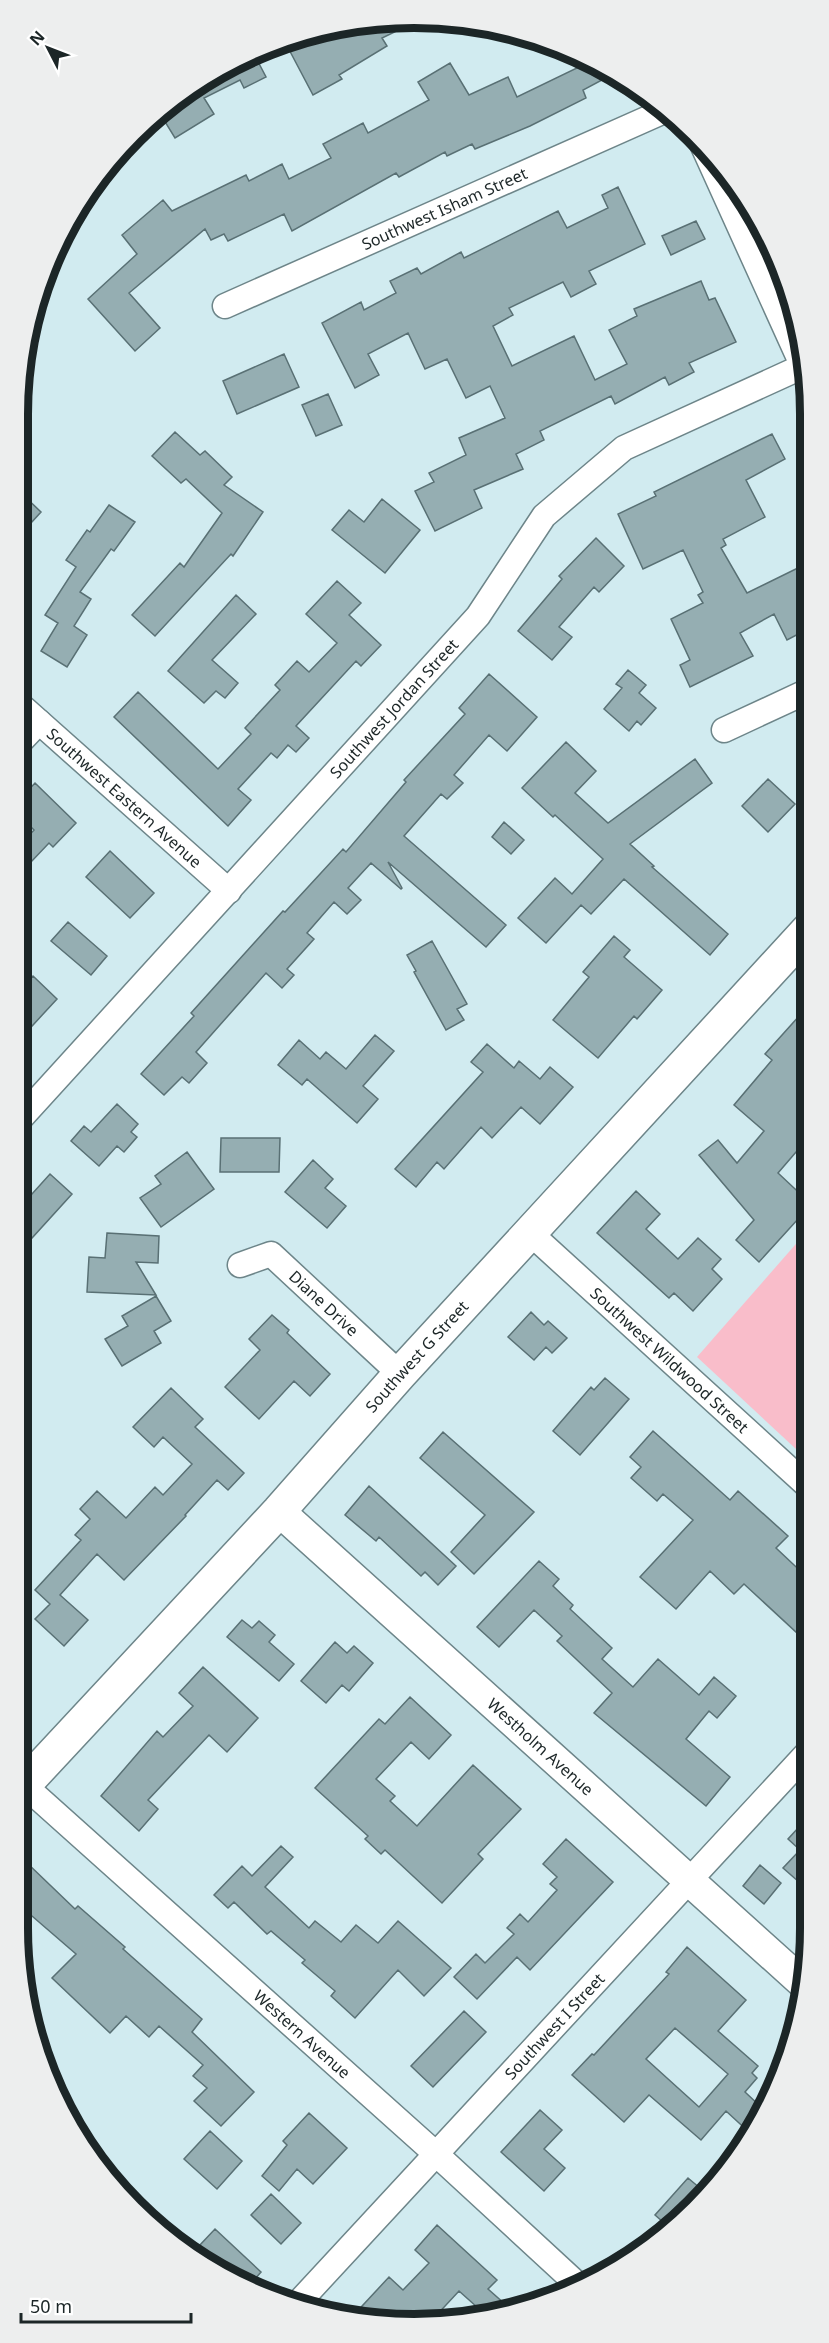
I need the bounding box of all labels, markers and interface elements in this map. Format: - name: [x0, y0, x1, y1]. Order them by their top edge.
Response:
- north arrow: [18, 18, 78, 78]
- text: N: [24, 26, 49, 50]
- street label: Southwest Isham Street: [358, 162, 531, 255]
- street label: Southwest Jordan Street: [325, 634, 463, 783]
- street label: Southwest Eastern Avenue: [42, 723, 207, 873]
- street label: Diane Drive: [284, 1265, 363, 1341]
- street label: Southwest Wildwood Street: [586, 1282, 754, 1438]
- street label: Southwest G Street: [360, 1296, 473, 1417]
- street label: Westholm Avenue: [483, 1693, 598, 1800]
- street label: Southwest I Street: [500, 1968, 609, 2084]
- street label: Western Avenue: [249, 1985, 355, 2083]
- scale bar: [21, 2286, 190, 2324]
- text: 50 m: [30, 2294, 72, 2318]

